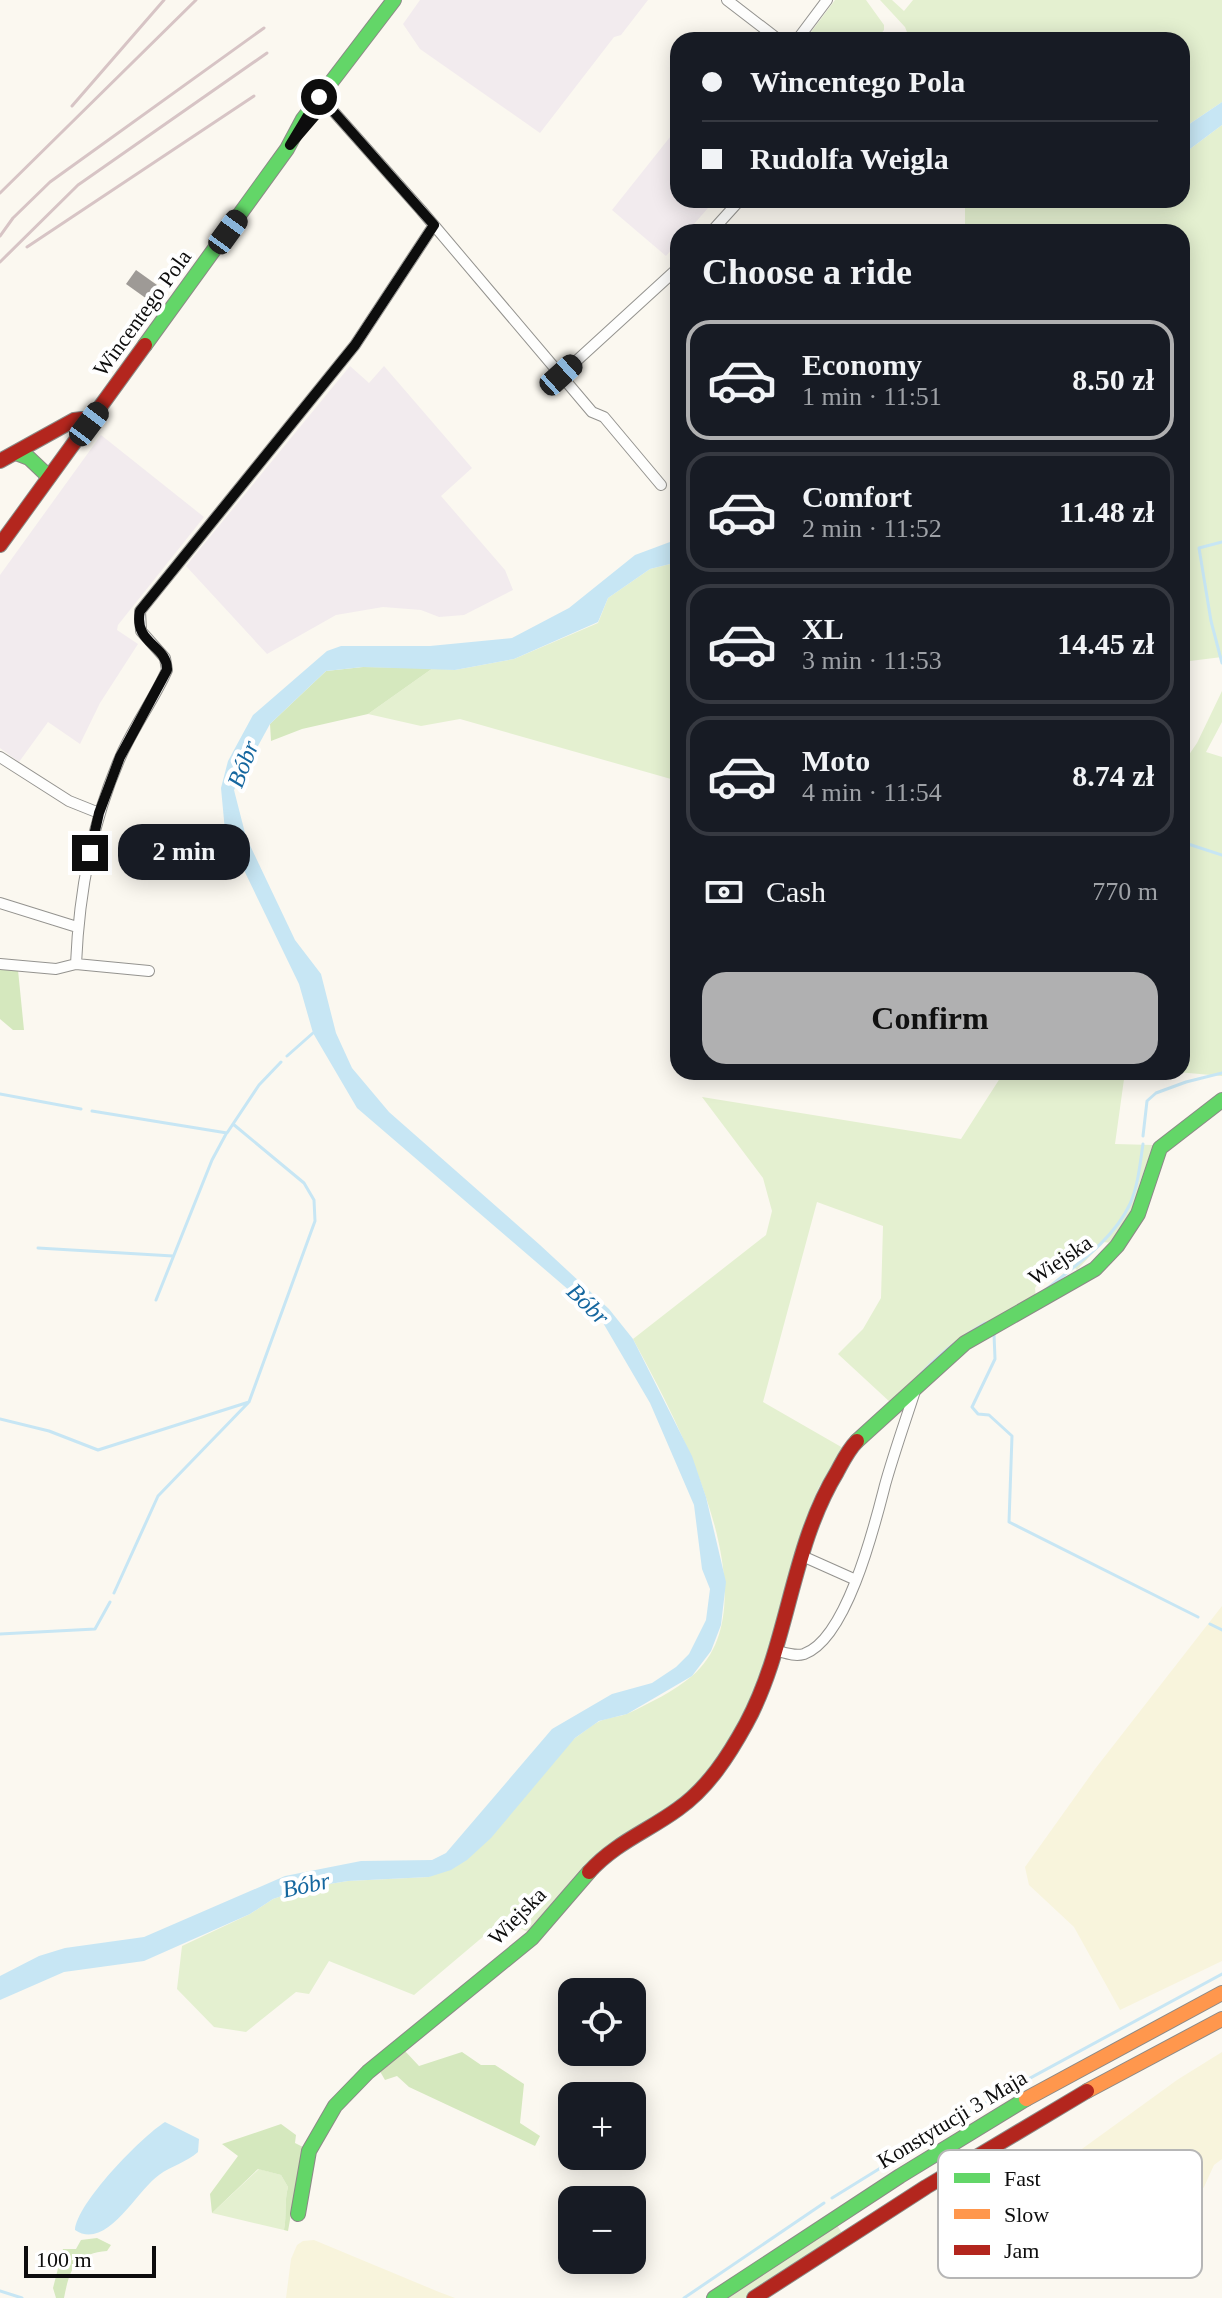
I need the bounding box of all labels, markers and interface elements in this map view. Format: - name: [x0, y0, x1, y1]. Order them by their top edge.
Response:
- text: Wincentego Pola: [750, 65, 965, 98]
- route start: [301, 79, 337, 115]
- text: Rudolfa Weigla: [750, 142, 949, 175]
- car: [204, 206, 252, 258]
- street label: Wincentego Pola: [88, 245, 196, 381]
- text: Choose a ride: [702, 252, 912, 292]
- icon: car: [706, 344, 778, 416]
- text: Economy: [802, 348, 922, 381]
- car: [535, 350, 587, 400]
- text: 8.50 zł: [1072, 363, 1154, 396]
- text: 1 min · 11:51: [802, 382, 942, 411]
- car: [65, 398, 113, 450]
- icon: car: [706, 476, 778, 548]
- text: Comfort: [802, 480, 912, 513]
- text: 11.48 zł: [1059, 495, 1154, 528]
- text: 2 min · 11:52: [802, 514, 942, 543]
- icon: car: [706, 608, 778, 680]
- text: XL: [802, 612, 844, 645]
- text: 14.45 zł: [1057, 627, 1154, 660]
- text: 3 min · 11:53: [802, 646, 942, 675]
- water label: Bóbr: [222, 736, 264, 791]
- icon: car: [706, 740, 778, 812]
- text: Moto: [802, 744, 870, 777]
- text: 8.74 zł: [1072, 759, 1154, 792]
- text: 4 min · 11:54: [802, 778, 942, 807]
- callout: 2 min: [118, 825, 250, 881]
- route end: [72, 835, 108, 871]
- text: 2 min: [153, 837, 215, 866]
- icon: cash: [702, 870, 746, 914]
- text: Cash: [766, 875, 826, 908]
- text: 770 m: [1092, 877, 1158, 906]
- button: Confirm: [702, 972, 1158, 1064]
- street label: Wiejska: [1023, 1230, 1097, 1290]
- water label: Bóbr: [562, 1278, 615, 1330]
- water label: Bóbr: [280, 1867, 333, 1903]
- street label: Wiejska: [483, 1882, 551, 1950]
- map controls: [558, 1978, 646, 2274]
- button: locate: [558, 1978, 646, 2066]
- street label: Konstytucji 3 Maja: [873, 2064, 1031, 2173]
- button: +: [558, 2082, 646, 2170]
- legend: [938, 2150, 1202, 2278]
- text: Fast: [1004, 2166, 1041, 2191]
- button: −: [558, 2186, 646, 2274]
- text: Slow: [1004, 2202, 1049, 2227]
- text: Jam: [1004, 2238, 1039, 2263]
- scale bar: [24, 2242, 156, 2278]
- text: 100 m: [36, 2247, 92, 2272]

